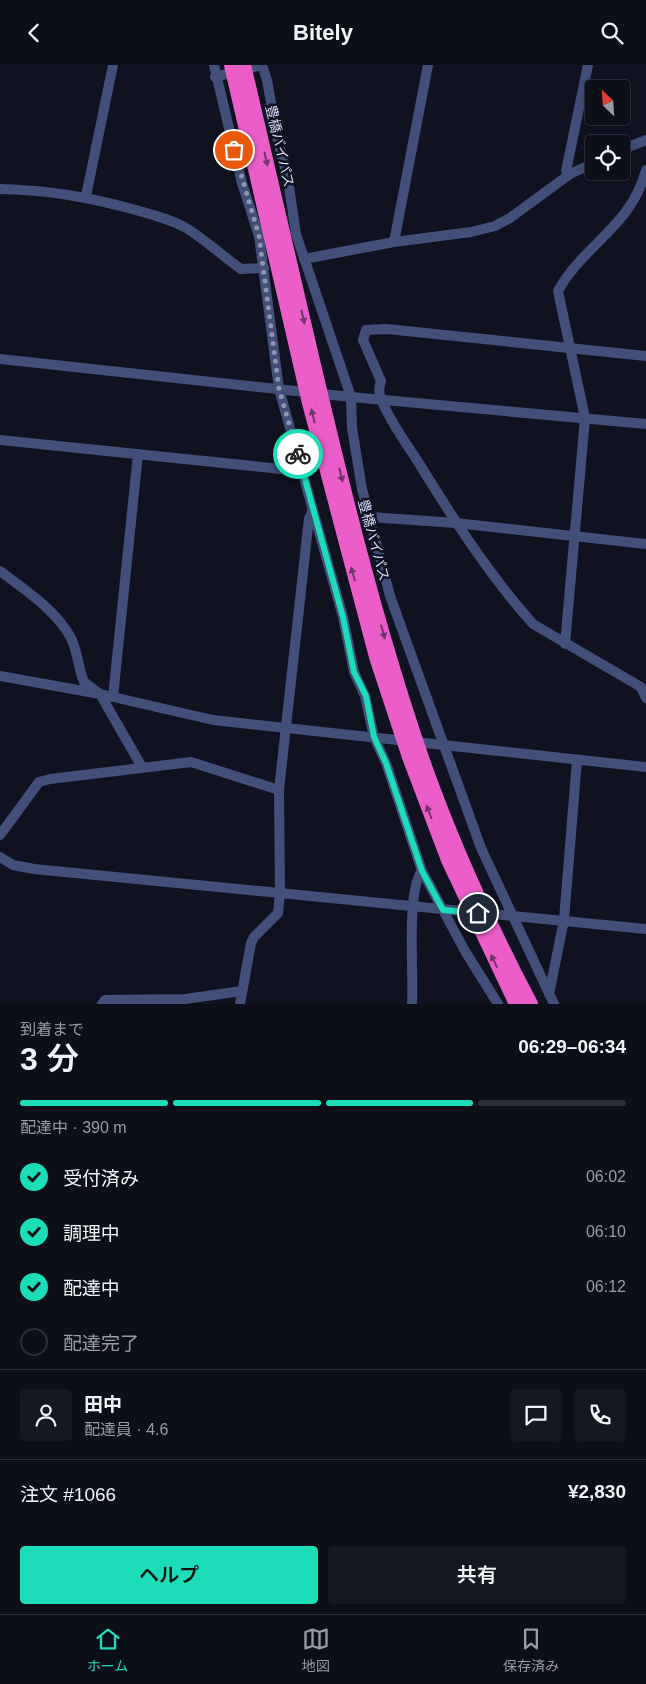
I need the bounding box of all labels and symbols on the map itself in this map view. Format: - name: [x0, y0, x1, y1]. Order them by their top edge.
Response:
- north arrow: [585, 80, 630, 125]
- street label: 豊橋バイパス: [263, 103, 297, 189]
- pin: [213, 129, 255, 171]
- one-way arrow: [262, 151, 270, 166]
- one-way arrow: [299, 310, 307, 325]
- one-way arrow: [309, 409, 317, 424]
- courier: [273, 429, 323, 479]
- one-way arrow: [337, 468, 345, 483]
- street label: 豊橋バイパス: [355, 497, 393, 583]
- one-way arrow: [349, 566, 357, 581]
- one-way arrow: [379, 625, 387, 640]
- one-way arrow: [425, 804, 433, 819]
- pin: [457, 892, 499, 934]
- one-way arrow: [490, 953, 498, 968]

